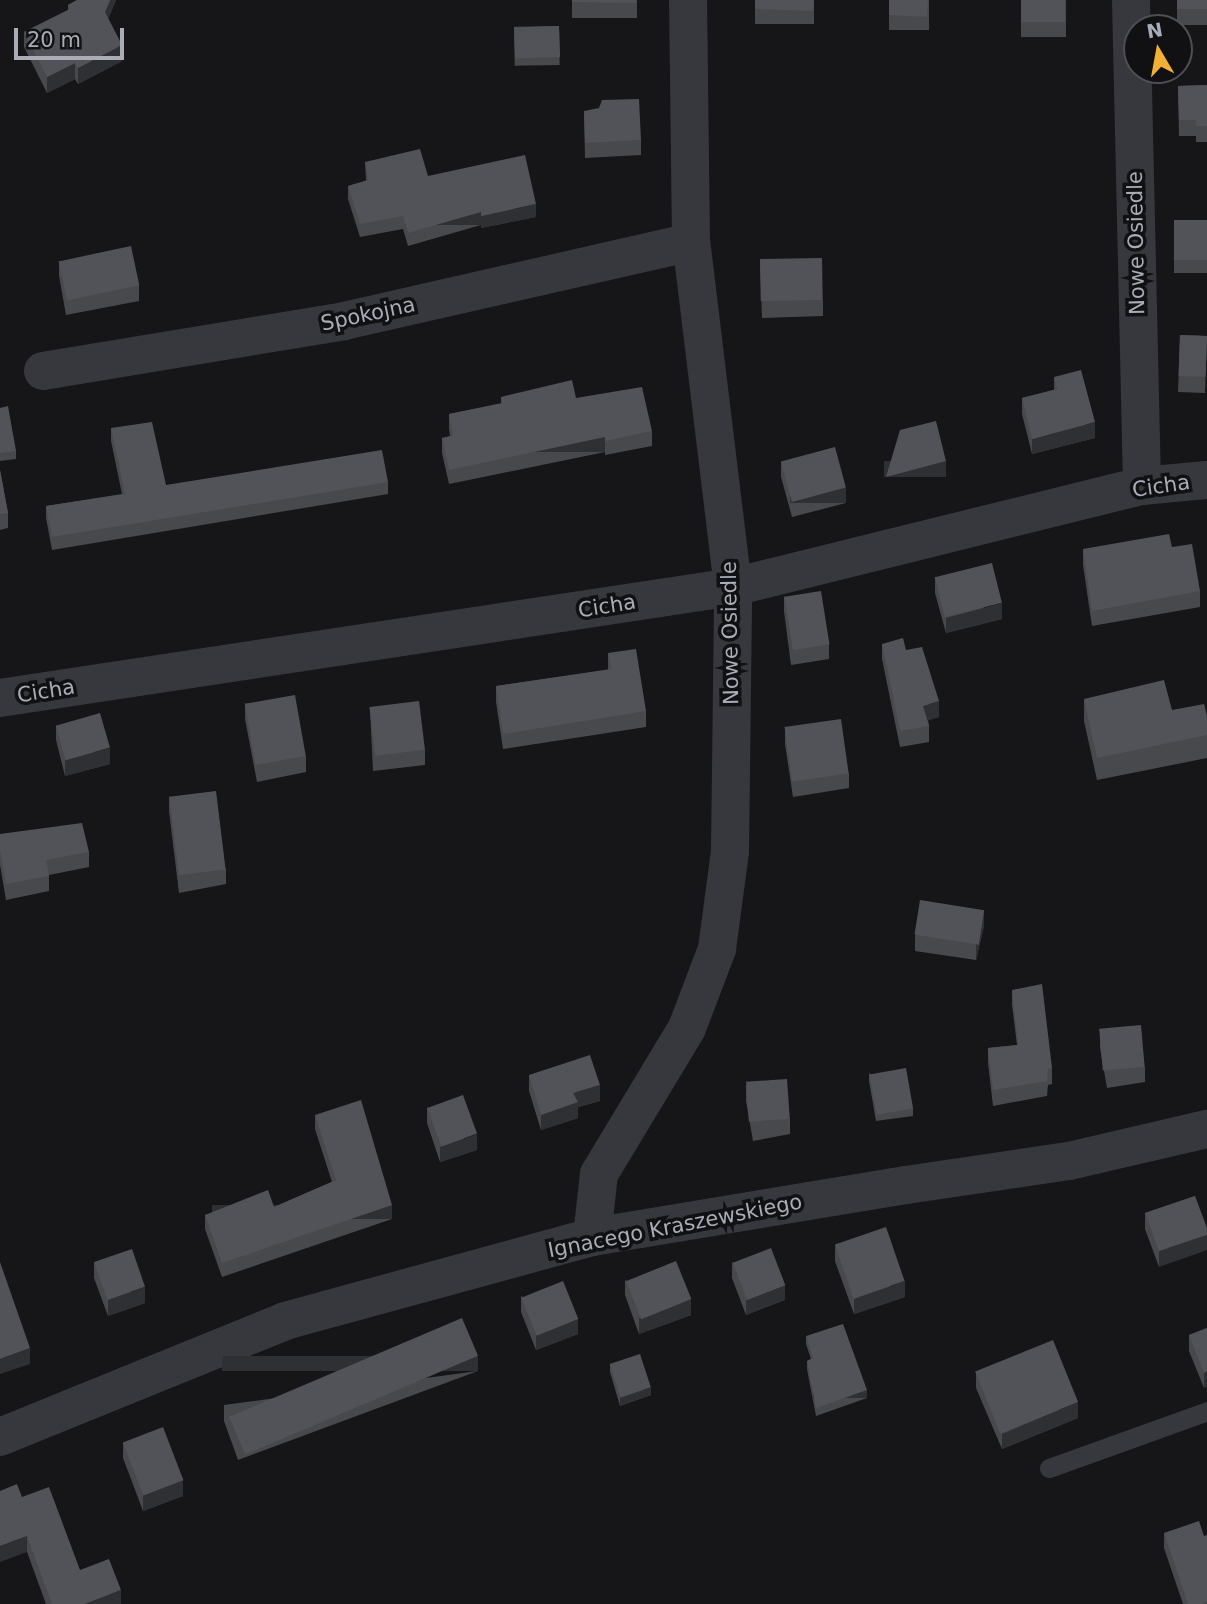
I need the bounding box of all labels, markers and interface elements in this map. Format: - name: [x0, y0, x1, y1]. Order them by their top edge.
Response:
- scale bar: [18, 14, 128, 58]
- north arrow: [1123, 14, 1193, 84]
- text: N: [1145, 18, 1164, 43]
- text: 20 m: [27, 28, 81, 52]
- street label: Nowe Osiedle: [1122, 171, 1150, 315]
- street label: Spokojna: [319, 292, 417, 336]
- street label: Cicha: [1130, 469, 1192, 503]
- street label: Nowe Osiedle: [716, 561, 744, 705]
- street label: Cicha: [576, 589, 638, 623]
- street label: Cicha: [15, 674, 77, 708]
- street label: Ignacego Kraszewskiego: [546, 1189, 804, 1263]

